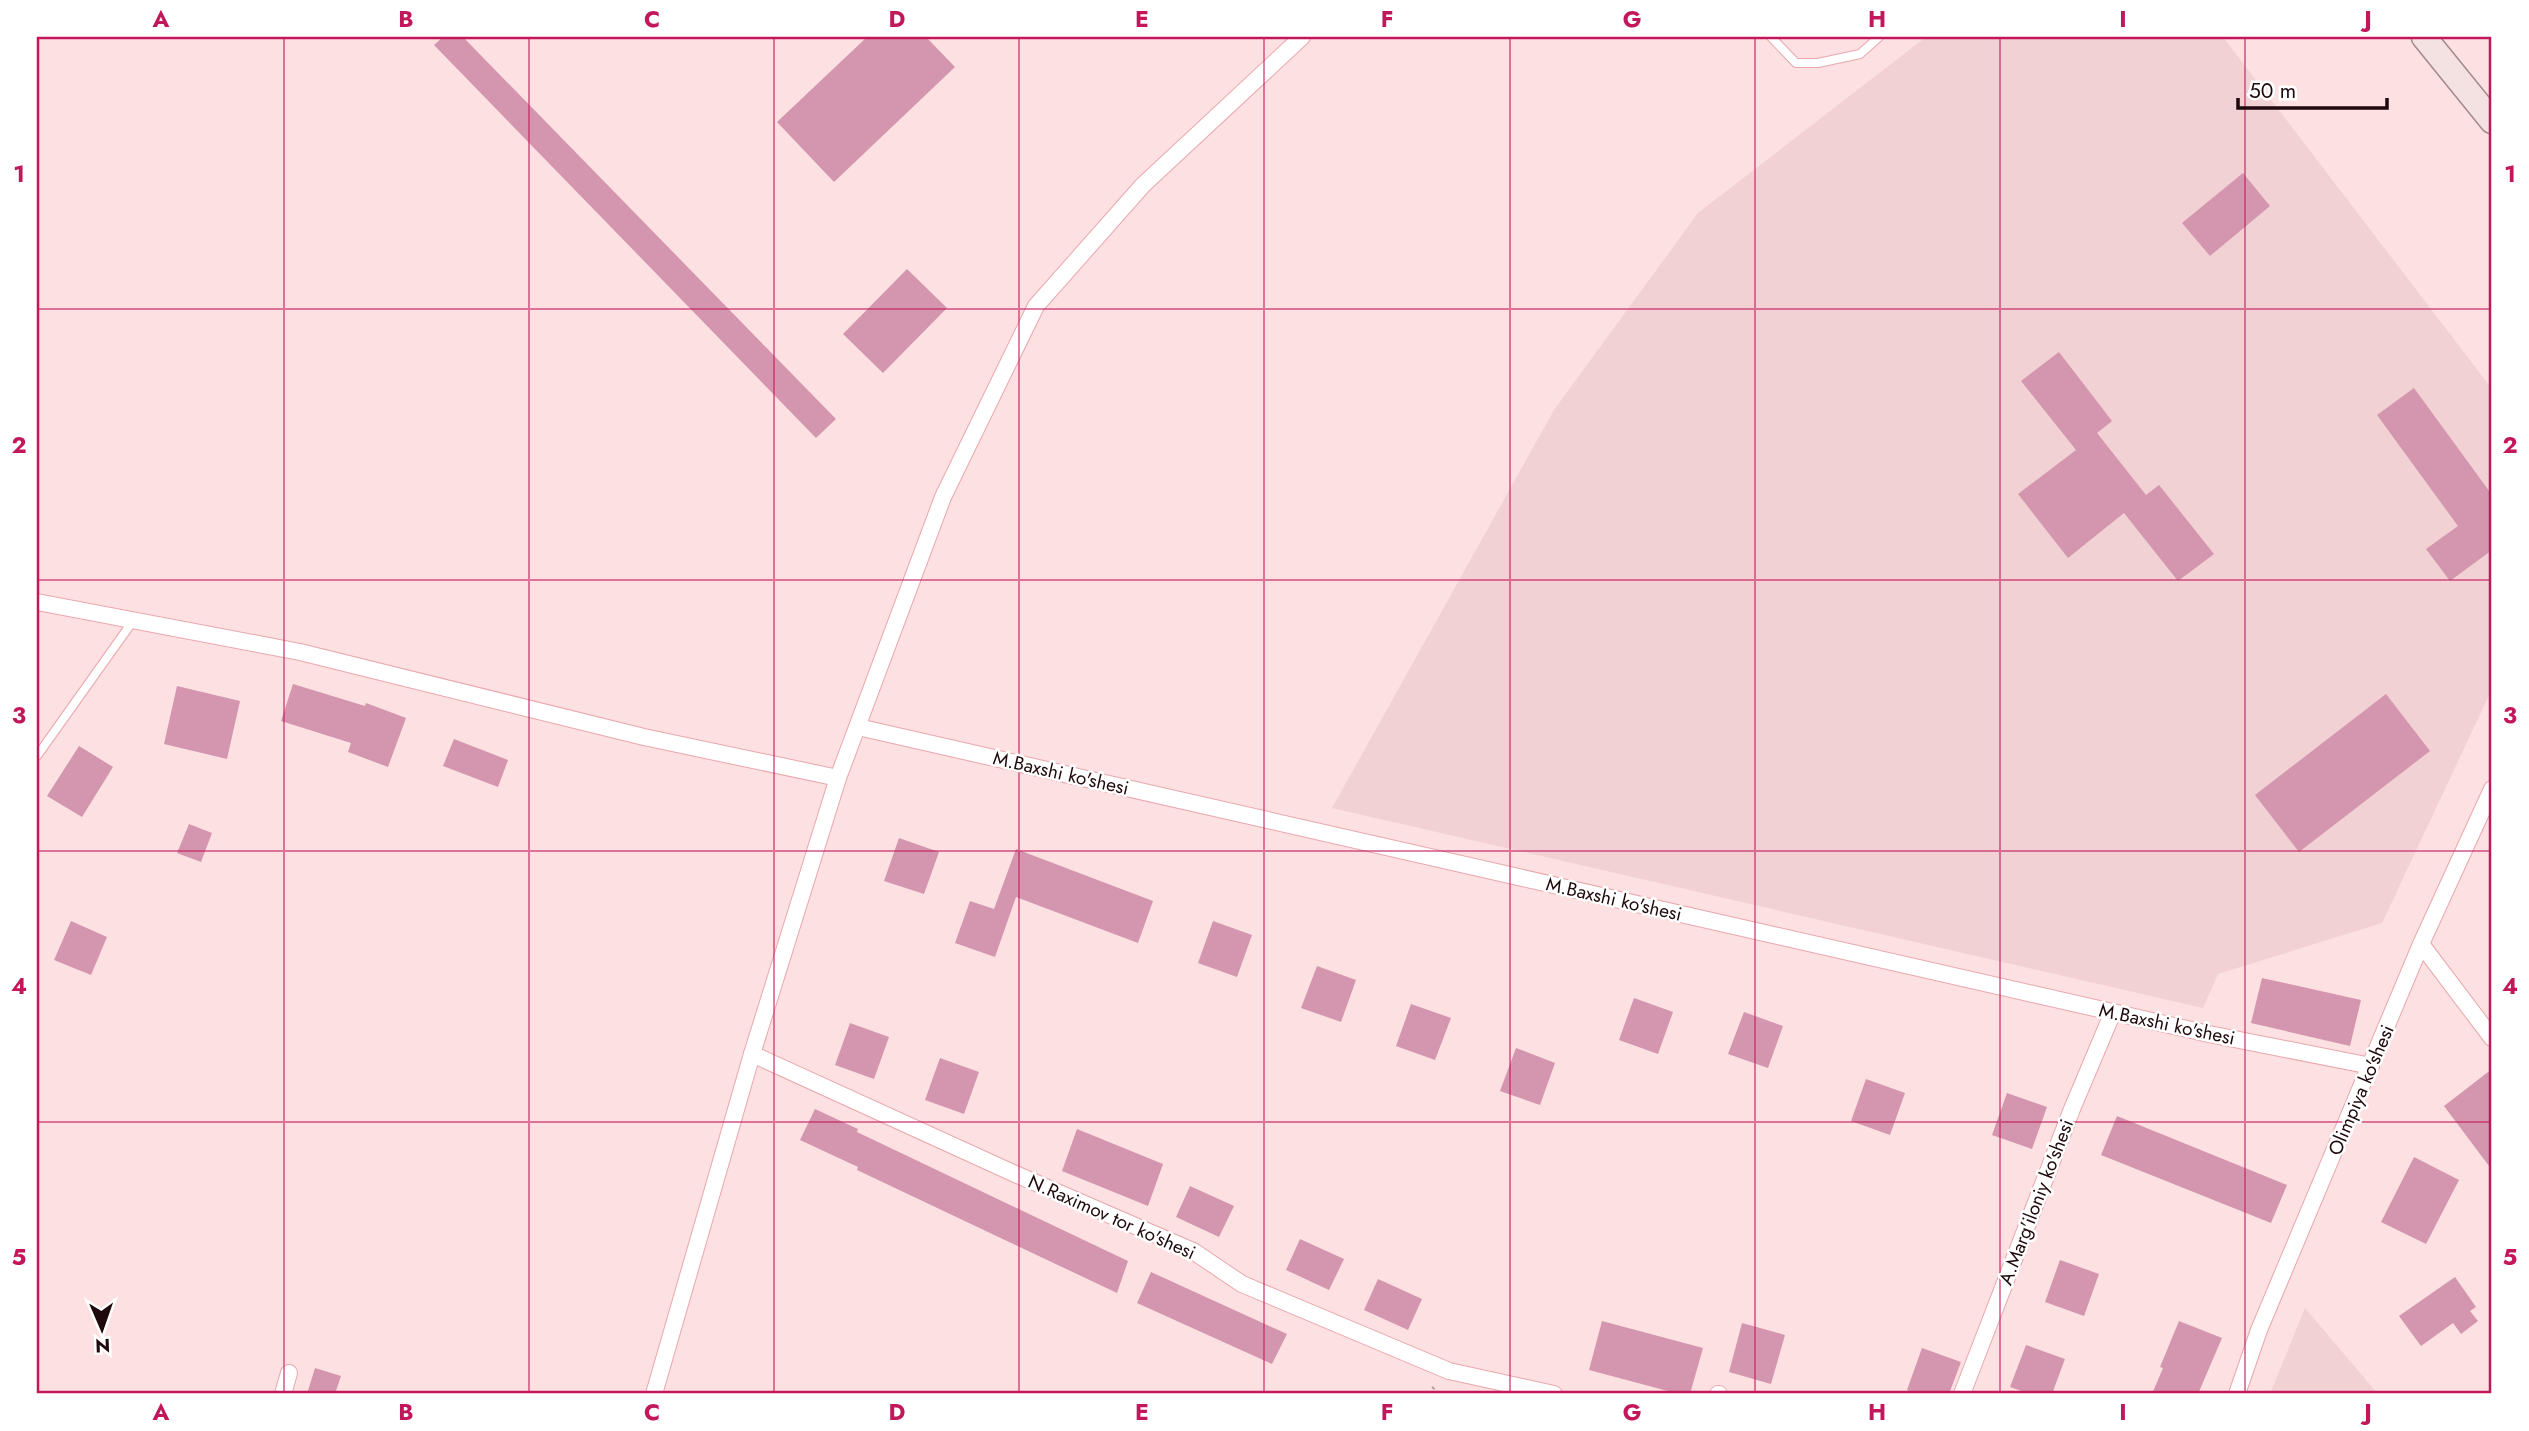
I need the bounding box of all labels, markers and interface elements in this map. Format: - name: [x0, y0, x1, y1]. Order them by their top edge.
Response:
- text: A: [152, 2, 170, 36]
- text: B: [398, 2, 414, 36]
- text: C: [644, 2, 660, 36]
- text: D: [889, 2, 906, 36]
- text: E: [1135, 2, 1149, 36]
- text: F: [1381, 2, 1393, 36]
- text: G: [1623, 2, 1641, 36]
- text: H: [1868, 2, 1886, 36]
- text: I: [2119, 2, 2127, 36]
- text: J: [2360, 2, 2372, 36]
- scale bar: [2238, 66, 2387, 110]
- text: 50 m: [2249, 76, 2296, 106]
- text: 1: [13, 157, 25, 191]
- text: 1: [2504, 157, 2516, 191]
- text: 2: [11, 428, 27, 462]
- text: 2: [2502, 428, 2518, 462]
- text: 3: [12, 698, 26, 732]
- text: 3: [2503, 698, 2517, 732]
- street label: M.Baxshi ko'shesi: [990, 744, 1132, 802]
- street label: M.Baxshi ko'shesi: [1543, 870, 1685, 928]
- text: 4: [11, 969, 27, 1003]
- text: 4: [2502, 969, 2518, 1003]
- street label: M.Baxshi ko'shesi: [2096, 996, 2238, 1052]
- street label: Olimpiya ko'shesi: [2321, 1021, 2401, 1159]
- street label: A.Marg'iloniy ko'shesi: [1992, 1115, 2080, 1289]
- street label: N.Raximov tor ko'shesi: [1024, 1168, 1200, 1266]
- text: 5: [12, 1240, 26, 1274]
- text: 5: [2503, 1240, 2517, 1274]
- north arrow: [66, 1294, 136, 1364]
- text: N: [95, 1332, 111, 1359]
- text: A: [152, 1395, 170, 1429]
- text: B: [398, 1395, 414, 1429]
- text: C: [644, 1395, 660, 1429]
- text: D: [889, 1395, 906, 1429]
- text: E: [1135, 1395, 1149, 1429]
- text: F: [1381, 1395, 1393, 1429]
- text: G: [1623, 1395, 1641, 1429]
- text: H: [1868, 1395, 1886, 1429]
- text: I: [2119, 1395, 2127, 1429]
- text: J: [2360, 1395, 2372, 1429]

